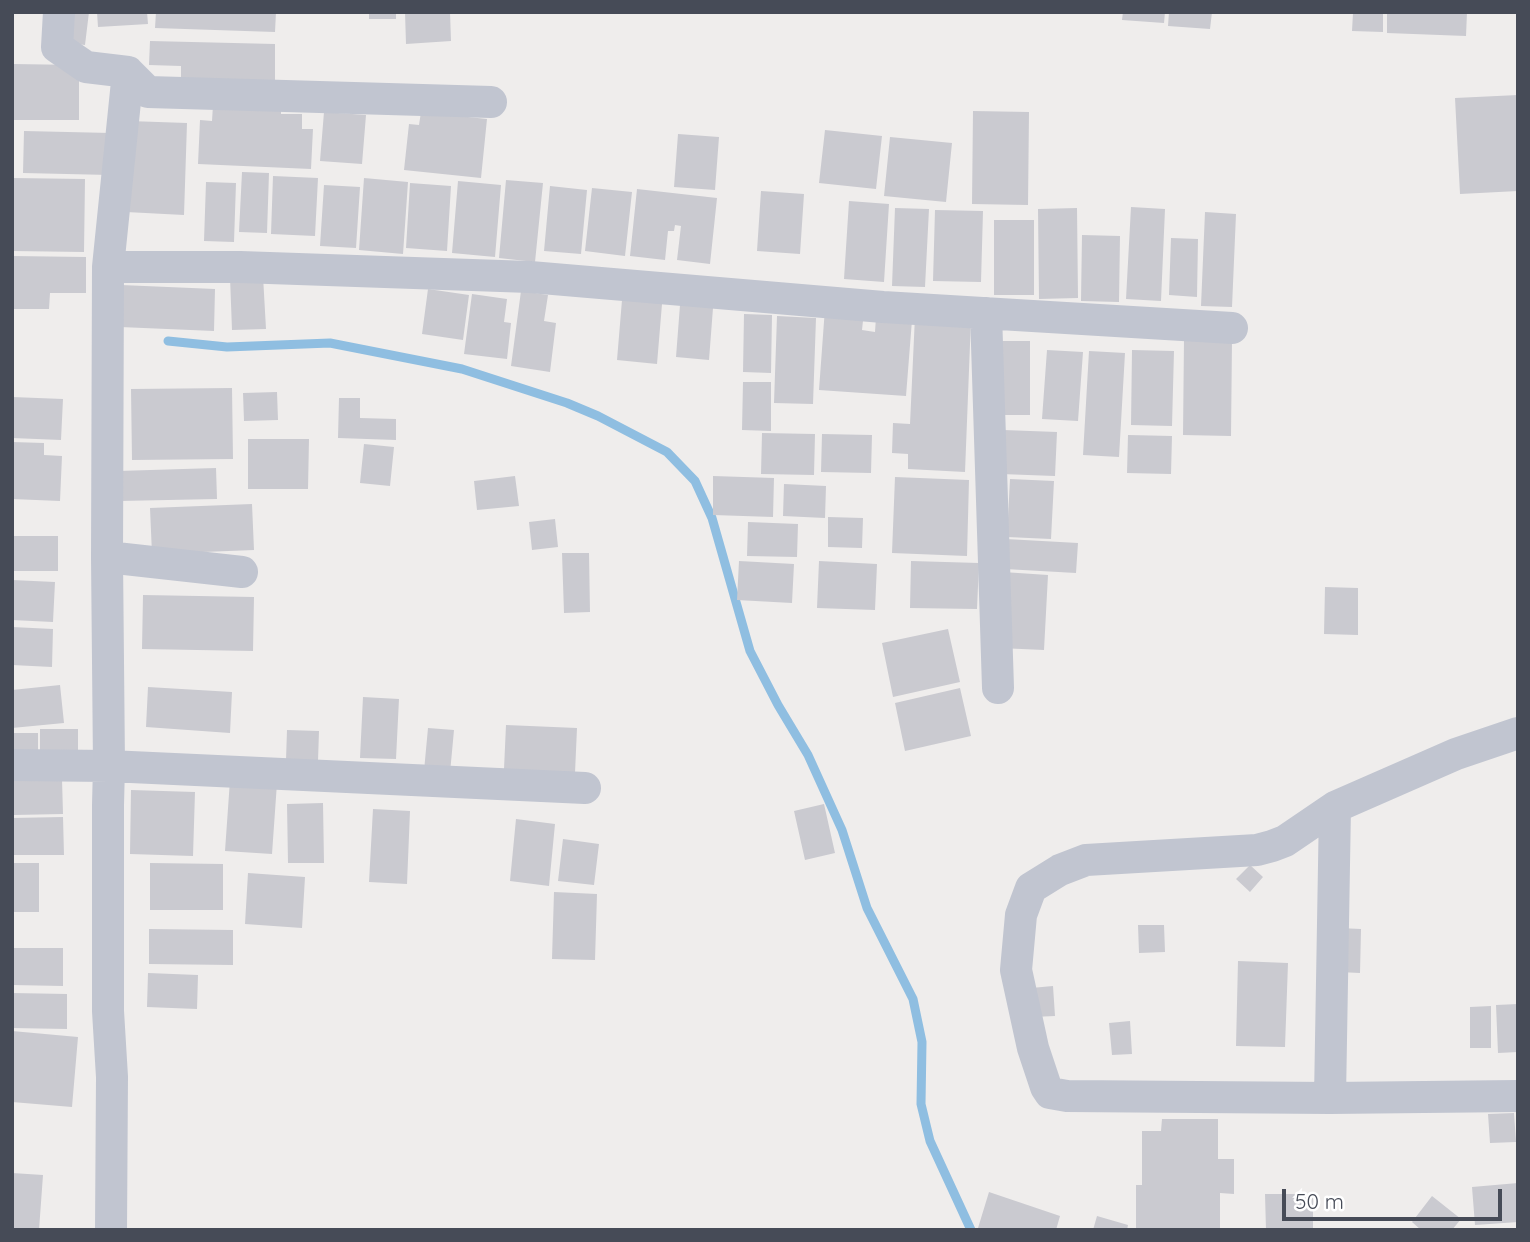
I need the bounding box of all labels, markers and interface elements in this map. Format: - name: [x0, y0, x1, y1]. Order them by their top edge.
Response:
- scale bar: [1285, 1176, 1506, 1220]
- text: 50 m: [1295, 1188, 1344, 1214]

